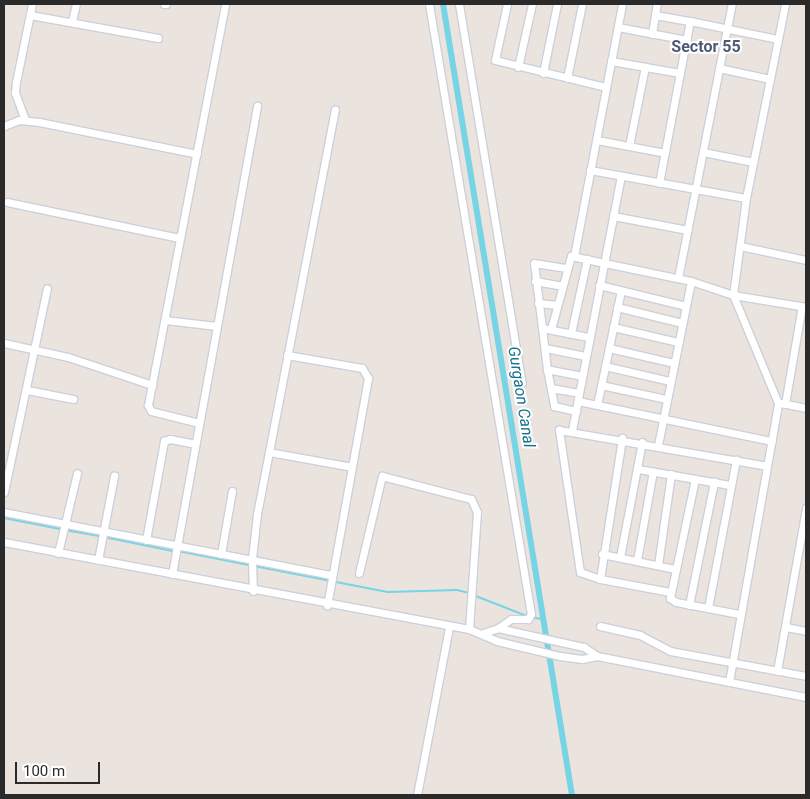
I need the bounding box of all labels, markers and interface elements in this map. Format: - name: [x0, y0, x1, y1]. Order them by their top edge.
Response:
- district label: Sector 55: [671, 37, 741, 57]
- water label: Gurgaon Canal: [504, 345, 538, 449]
- scale bar: [18, 752, 102, 784]
- text: 100 m: [23, 762, 65, 780]

